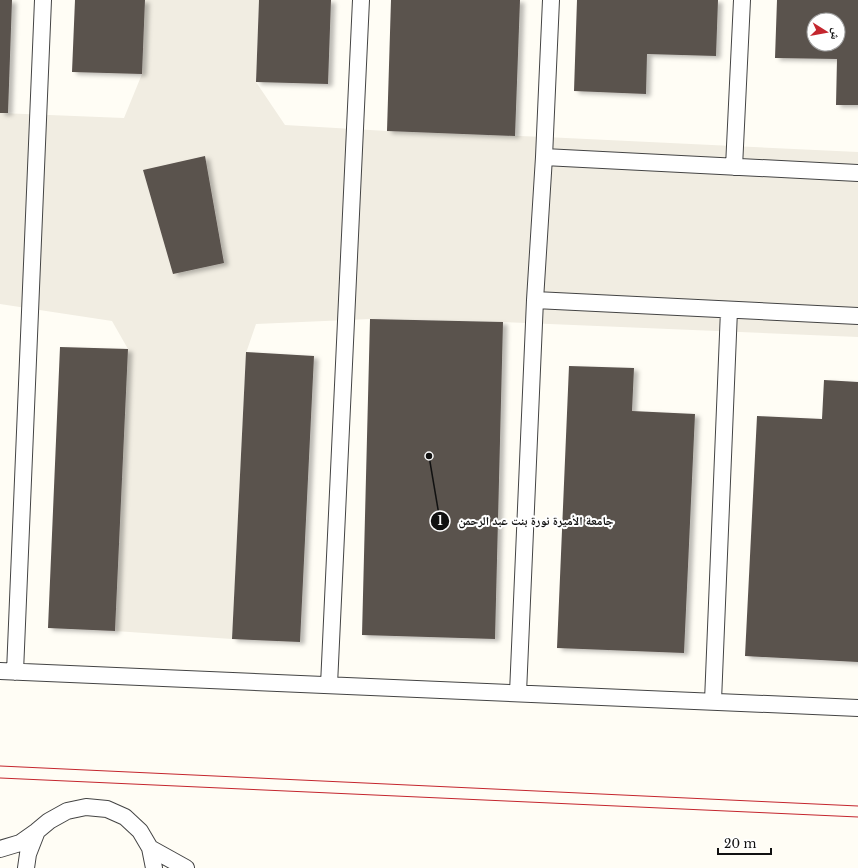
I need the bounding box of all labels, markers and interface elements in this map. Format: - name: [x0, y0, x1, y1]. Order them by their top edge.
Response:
- north arrow: [806, 12, 846, 52]
- text: ش: [827, 27, 844, 41]
- callout: جامعة الأميرة نورة بنت عبد الرحمن: [430, 509, 621, 533]
- text: 1: [437, 513, 443, 528]
- text: جامعة الأميرة نورة بنت عبد الرحمن: [458, 513, 614, 529]
- scale bar: [718, 830, 771, 856]
- text: 20 m: [724, 836, 756, 851]

